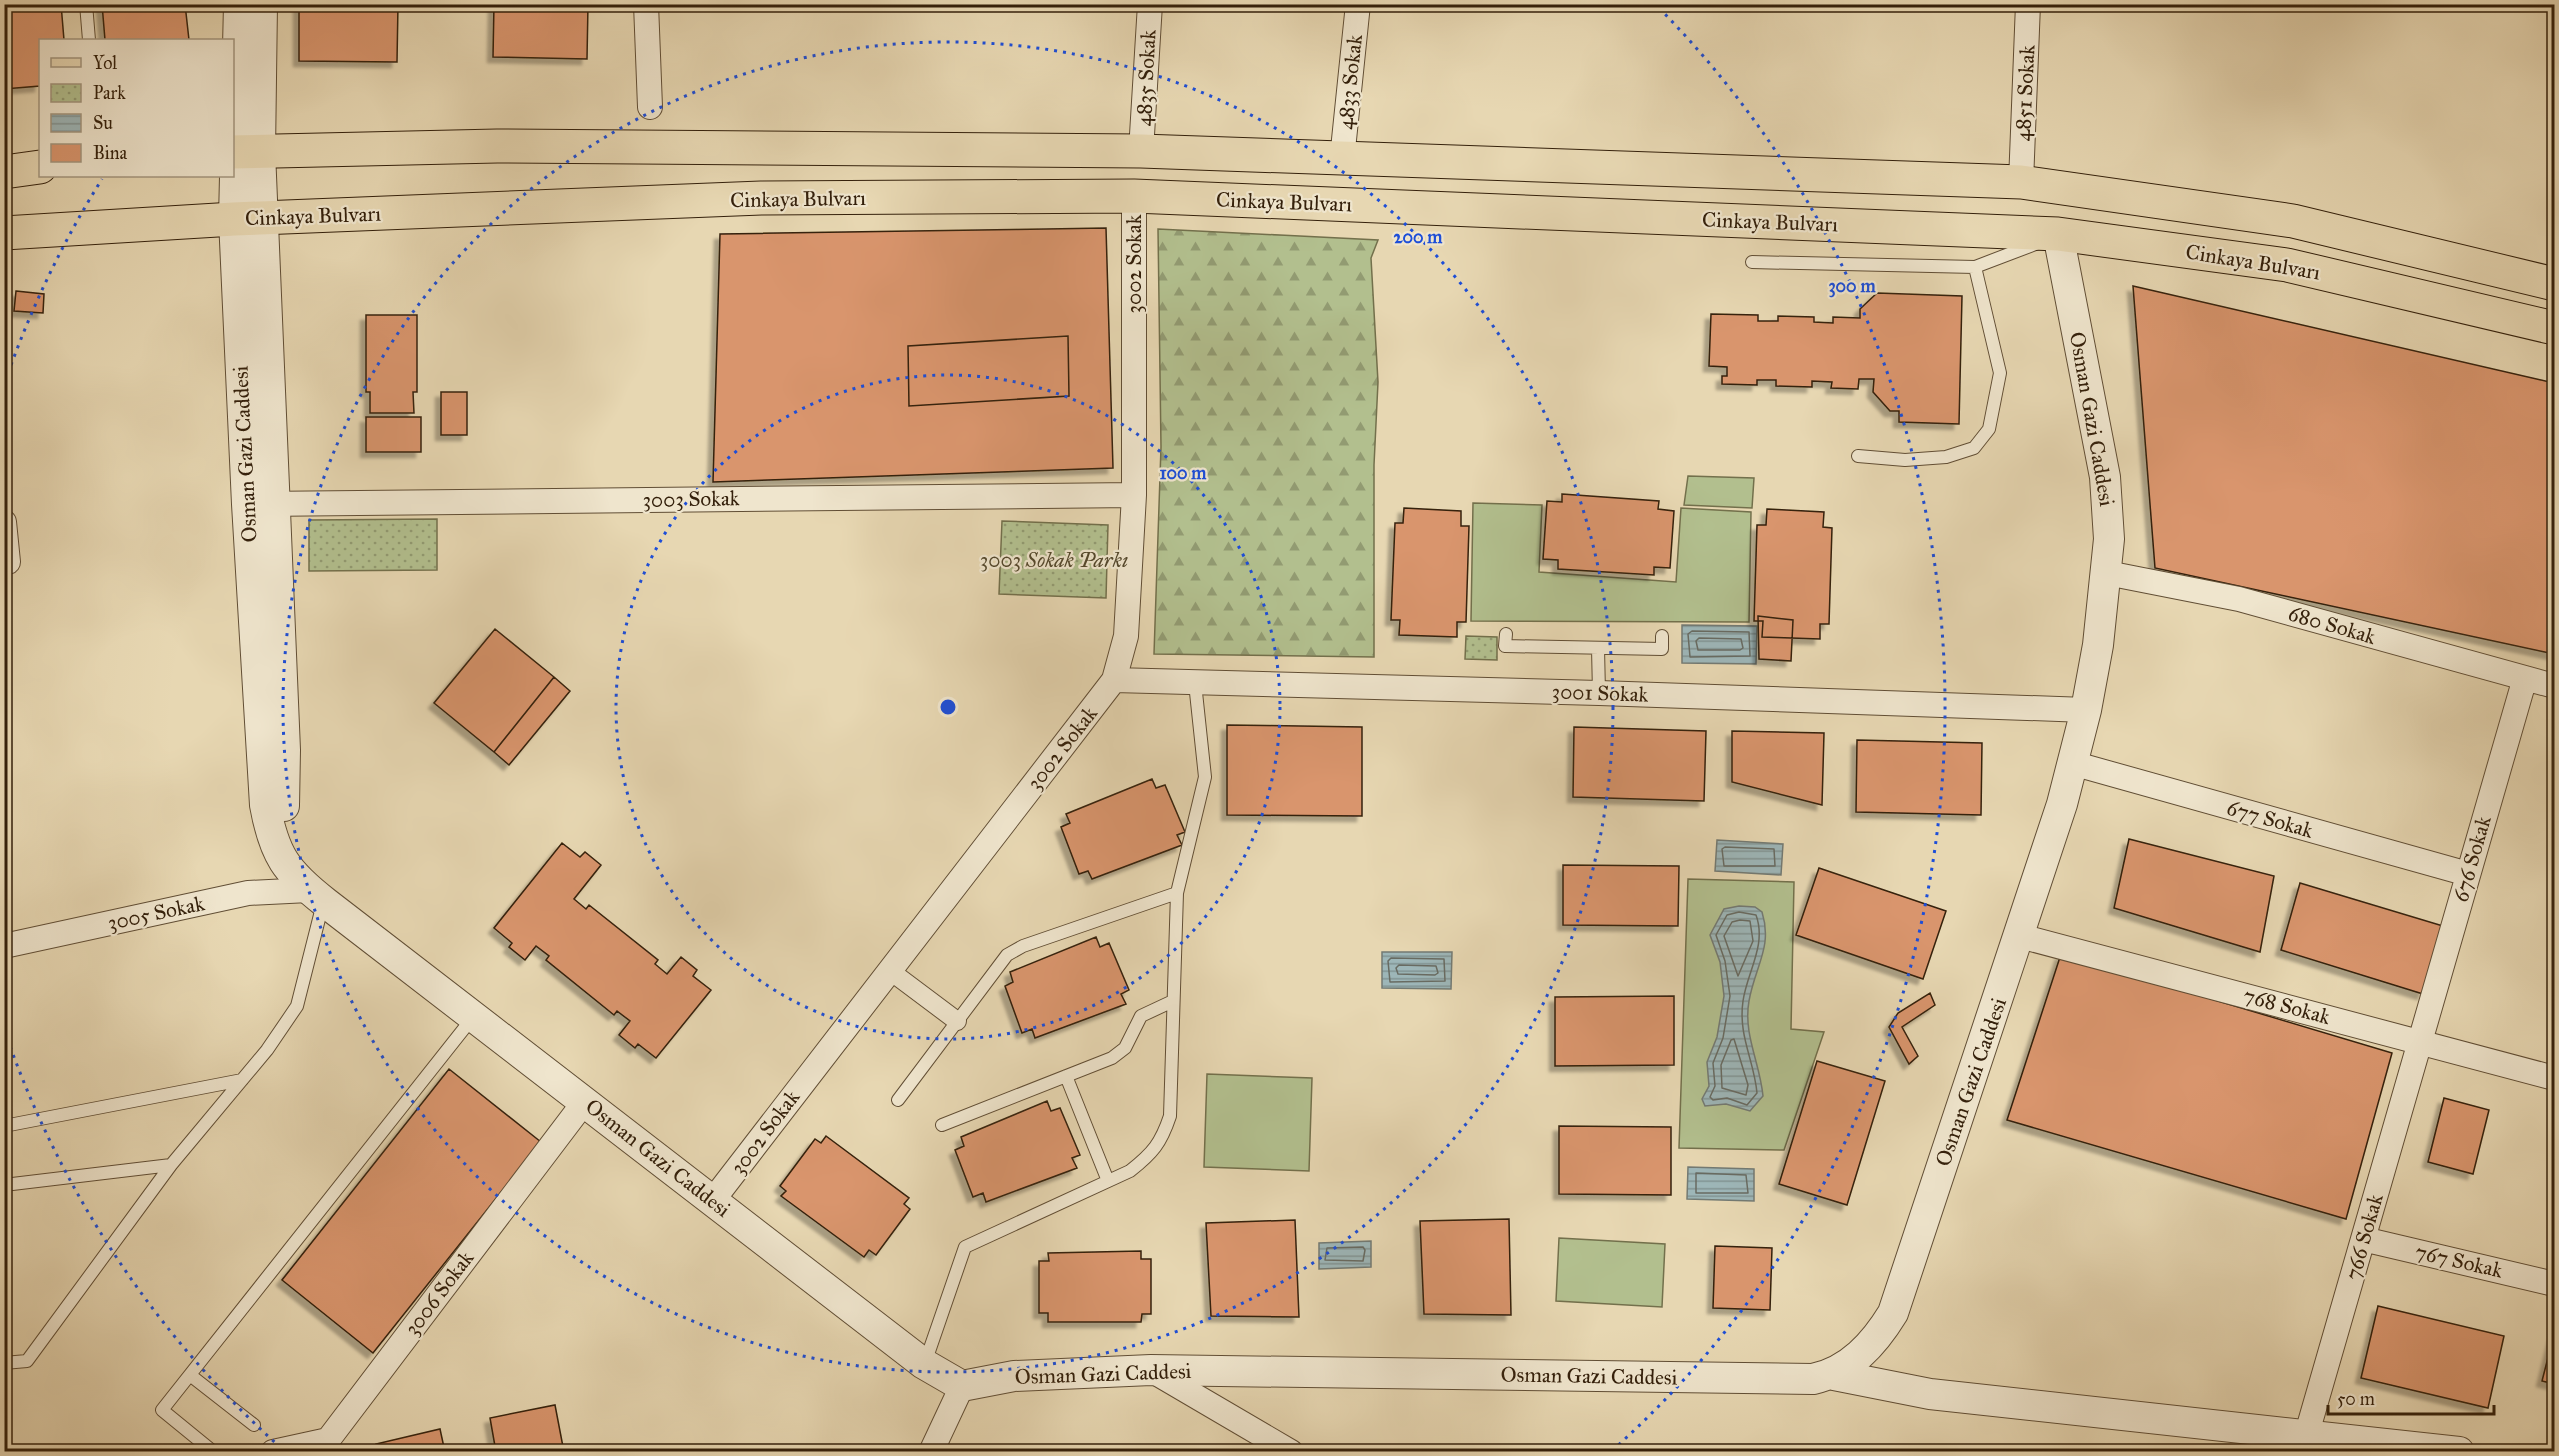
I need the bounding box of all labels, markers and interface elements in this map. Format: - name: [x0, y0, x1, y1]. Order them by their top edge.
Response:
- street label: 4835 Sokak: [1130, 29, 1162, 127]
- street label: 4833 Sokak: [1332, 33, 1368, 131]
- legend: [39, 39, 234, 177]
- street label: 4851 Sokak: [2009, 44, 2041, 142]
- text: Yol: [93, 52, 117, 74]
- text: Park: [93, 82, 126, 104]
- text: Su: [93, 112, 113, 134]
- text: Bina: [93, 142, 128, 164]
- street label: Cinkaya Bulvarı: [730, 185, 866, 213]
- street label: Cinkaya Bulvarı: [1216, 187, 1353, 217]
- street label: Cinkaya Bulvarı: [245, 201, 382, 231]
- street label: Cinkaya Bulvarı: [1702, 207, 1839, 237]
- street label: 3002 Sokak: [1121, 214, 1147, 313]
- text: 200 m: [1394, 226, 1443, 248]
- street label: Cinkaya Bulvarı: [2184, 239, 2322, 286]
- text: 300 m: [1828, 275, 1876, 298]
- street label: Osman Gazi Caddesi: [2064, 330, 2120, 508]
- street label: Osman Gazi Caddesi: [227, 365, 263, 543]
- text: 100 m: [1160, 462, 1207, 484]
- street label: 3003 Sokak: [642, 485, 740, 513]
- park label: 3003 Sokak Parkı: [980, 547, 1128, 573]
- street label: 680 Sokak: [2285, 600, 2379, 650]
- street label: 3001 Sokak: [1551, 678, 1649, 708]
- centre of rings: [938, 697, 958, 717]
- street label: 3002 Sokak: [1021, 701, 1103, 795]
- street label: 677 Sokak: [2224, 794, 2316, 844]
- street label: 676 Sokak: [2447, 813, 2497, 905]
- street label: 3005 Sokak: [105, 890, 207, 936]
- street label: 768 Sokak: [2241, 982, 2333, 1030]
- street label: Osman Gazi Caddesi: [1930, 994, 2012, 1170]
- street label: 3002 Sokak: [725, 1085, 805, 1179]
- street label: Osman Gazi Caddesi: [580, 1093, 736, 1223]
- street label: 766 Sokak: [2339, 1191, 2389, 1283]
- street label: 767 Sokak: [2413, 1238, 2505, 1284]
- street label: 3006 Sokak: [399, 1245, 479, 1340]
- street label: Osman Gazi Caddesi: [1014, 1358, 1192, 1390]
- street label: Osman Gazi Caddesi: [1500, 1361, 1678, 1391]
- scale bar: [2328, 1378, 2494, 1416]
- text: 50 m: [2337, 1388, 2375, 1410]

